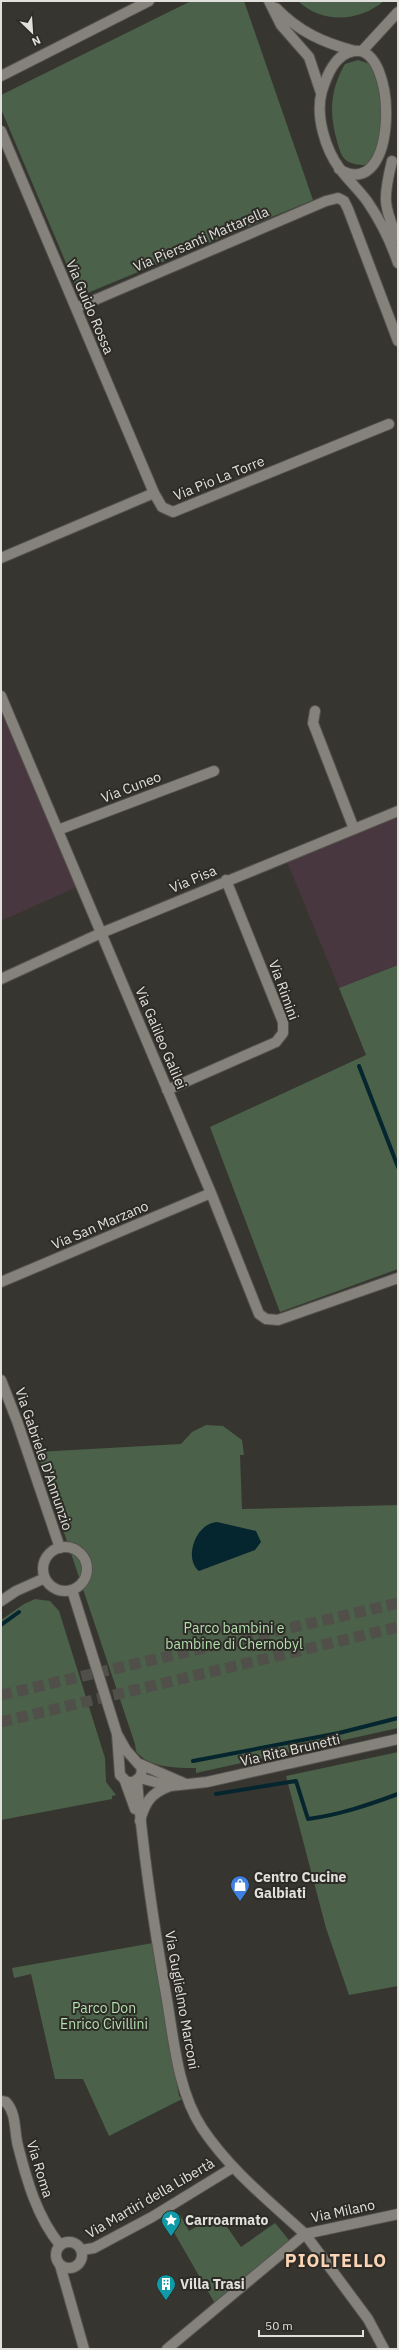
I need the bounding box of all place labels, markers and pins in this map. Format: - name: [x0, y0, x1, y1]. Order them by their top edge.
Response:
- place label: Centro Cucine Galbiati: [254, 1868, 347, 1902]
- shop icon: Centro Cucine Galbiati: [229, 1874, 251, 1902]
- place icon: Carroarmato: [160, 2209, 182, 2237]
- place label: Carroarmato: [185, 2211, 269, 2229]
- building icon: Villa Trasi: [155, 2273, 177, 2301]
- place label: Villa Trasi: [180, 2275, 245, 2293]

